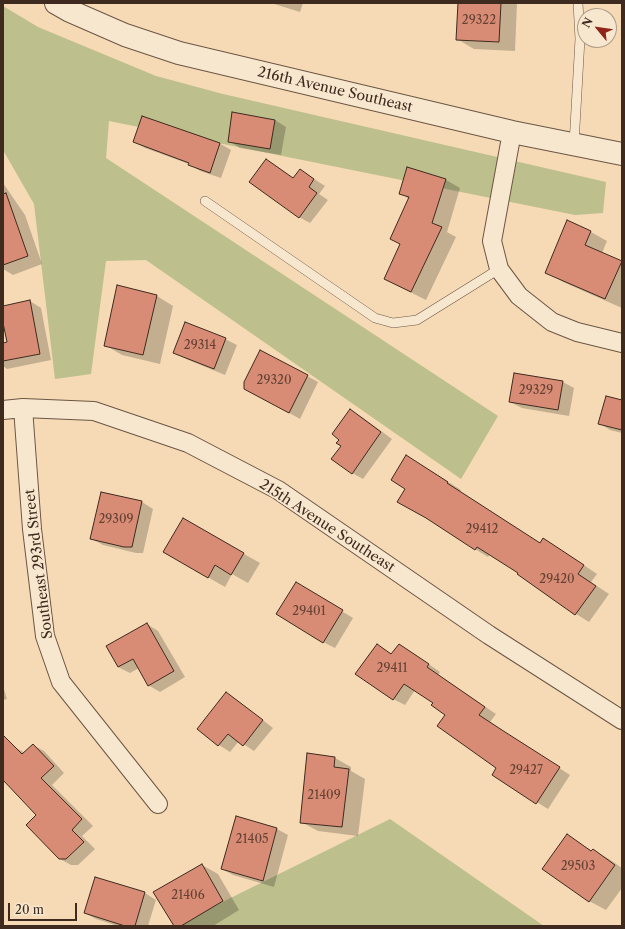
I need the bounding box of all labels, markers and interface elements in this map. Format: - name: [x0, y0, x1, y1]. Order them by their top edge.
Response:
- north arrow: [577, 8, 617, 48]
- house number: 29322: [462, 14, 496, 28]
- text: N: [579, 15, 596, 30]
- street label: 216th Avenue Southeast: [256, 64, 414, 116]
- house number: 29314: [184, 339, 216, 353]
- house number: 29320: [256, 374, 292, 388]
- house number: 29329: [519, 384, 553, 398]
- street label: 215th Avenue Southeast: [256, 476, 398, 576]
- street label: Southeast 293rd Street: [21, 488, 57, 640]
- house number: 29309: [98, 513, 134, 527]
- house number: 29412: [466, 523, 498, 537]
- house number: 29420: [539, 573, 575, 587]
- house number: 29401: [292, 605, 326, 619]
- house number: 29411: [377, 662, 407, 676]
- house number: 29427: [509, 764, 543, 778]
- house number: 21409: [307, 789, 341, 803]
- house number: 21405: [235, 833, 269, 847]
- house number: 29503: [561, 860, 595, 874]
- house number: 21406: [171, 889, 205, 903]
- scale bar: [10, 895, 79, 921]
- text: 20 m: [15, 902, 44, 917]

